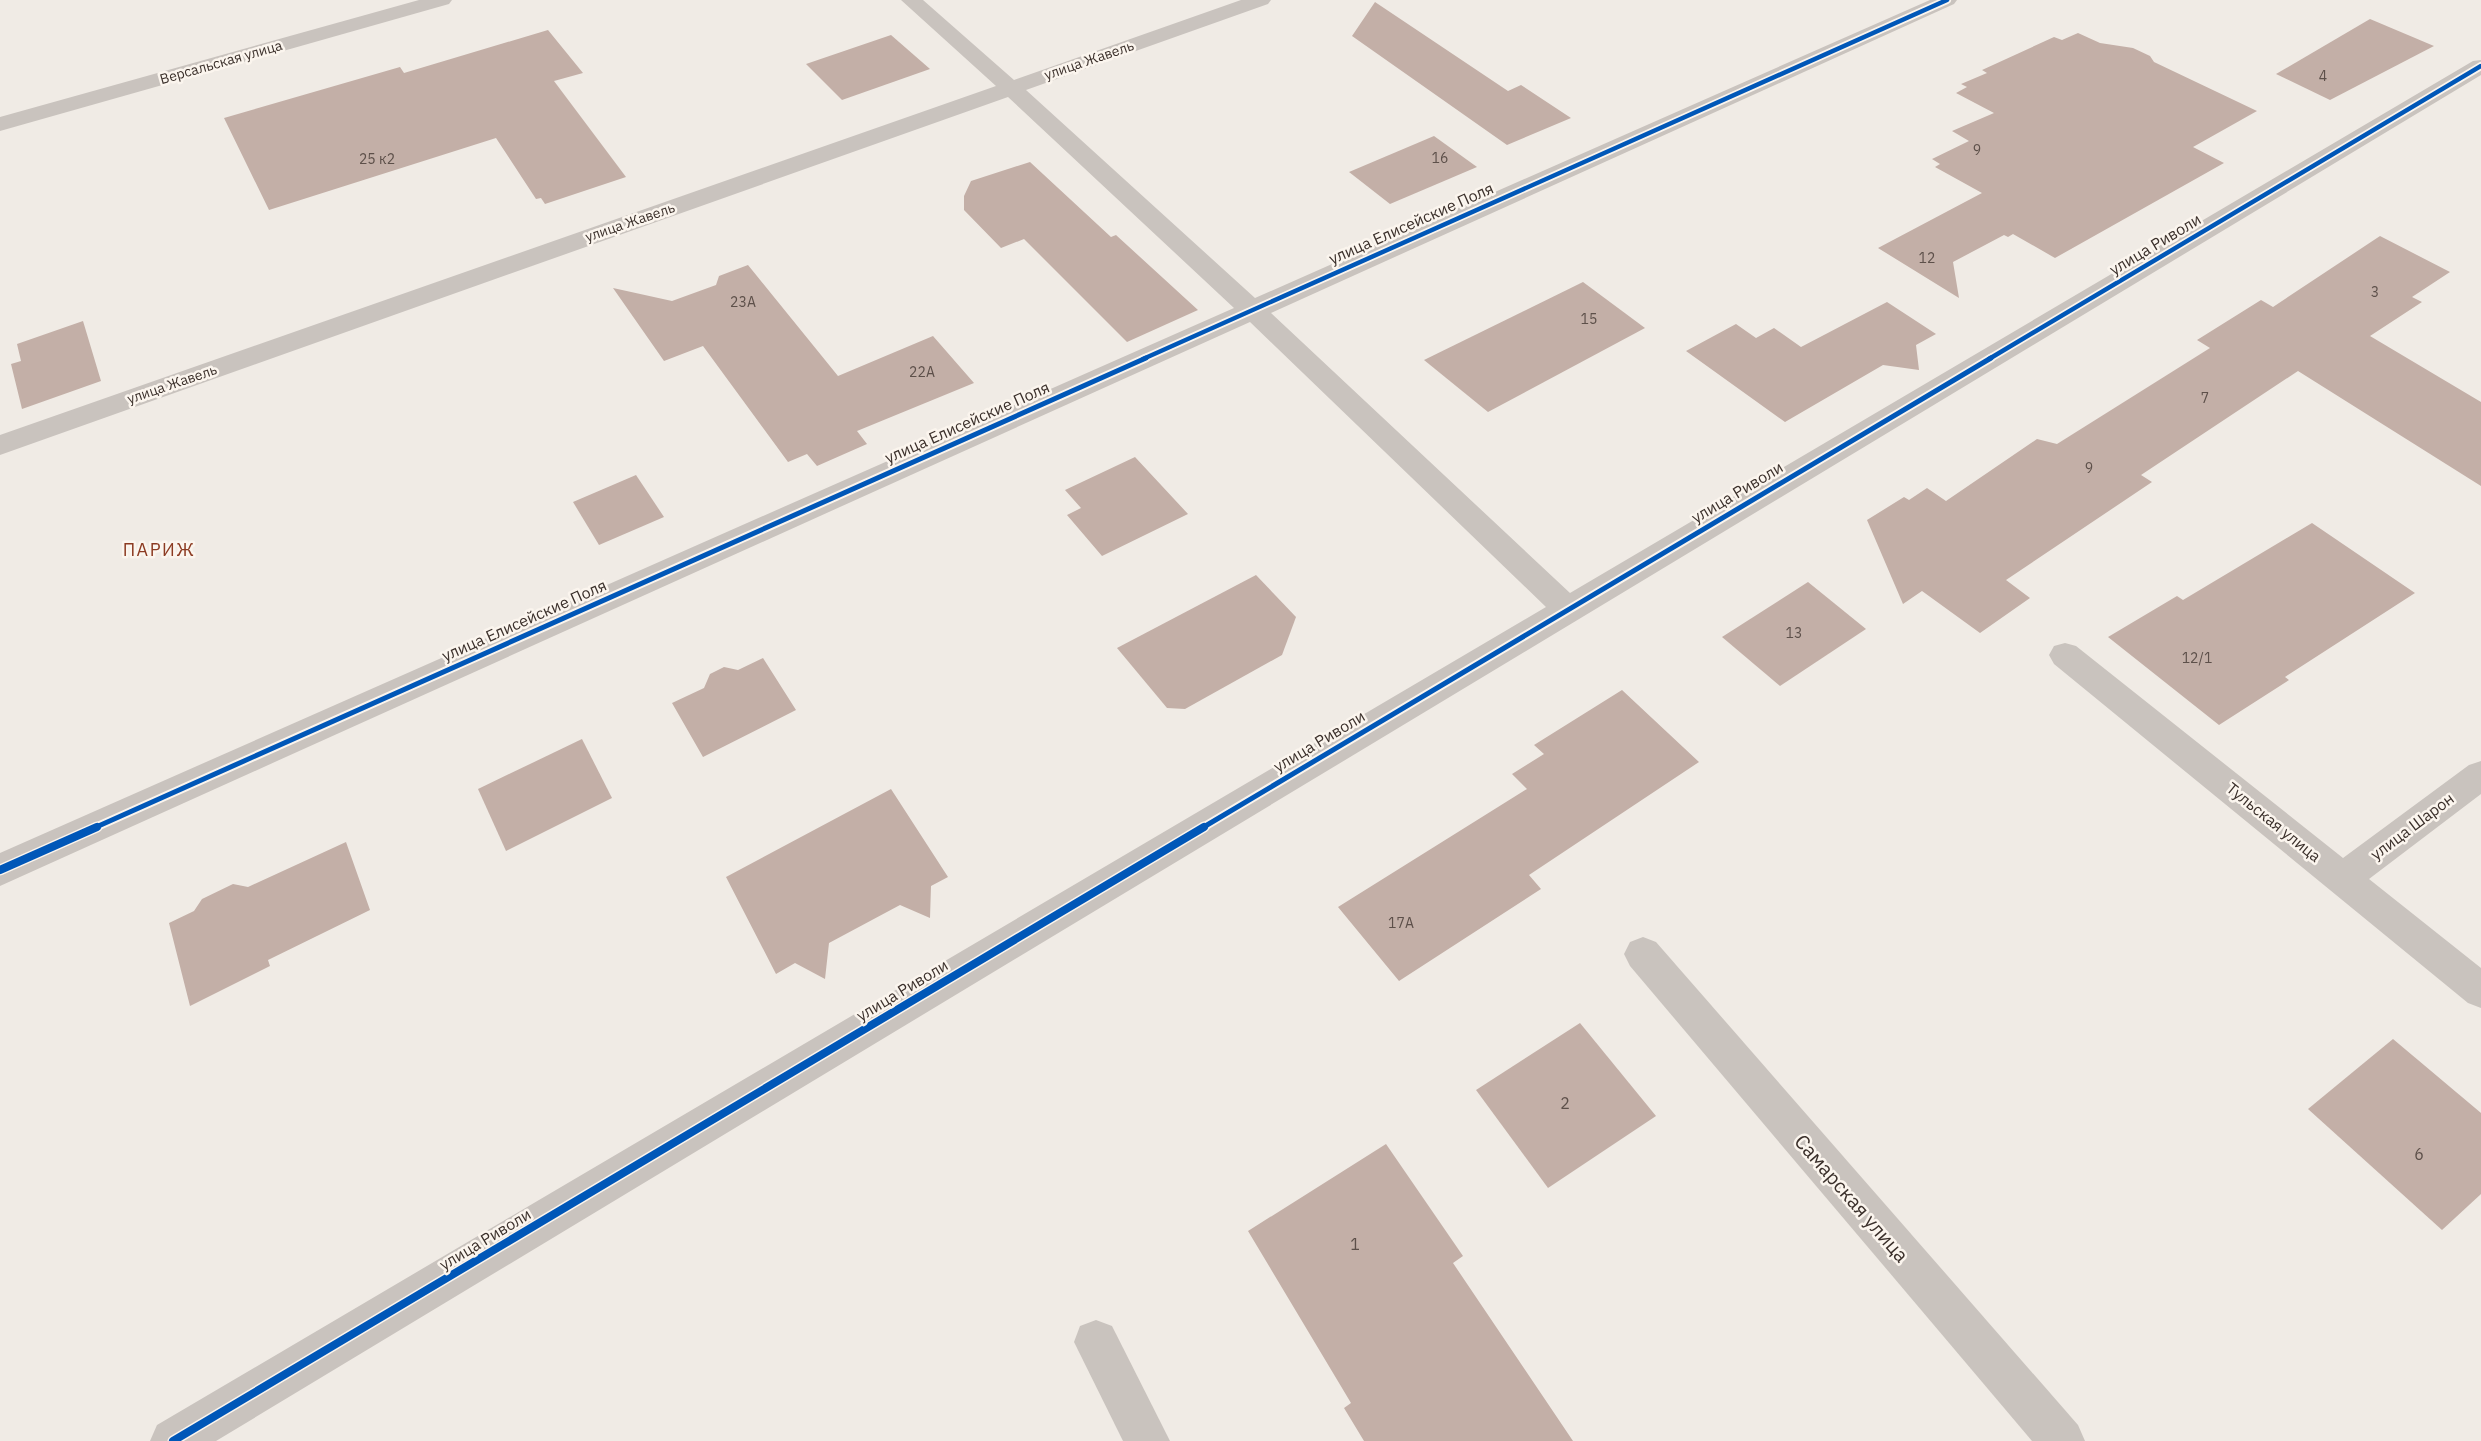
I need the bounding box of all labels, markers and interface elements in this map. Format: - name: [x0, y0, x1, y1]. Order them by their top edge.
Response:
- street label: Версальская улица: [158, 36, 285, 88]
- street label: улица Жавель: [1042, 36, 1136, 84]
- house number: 4: [2319, 67, 2327, 85]
- house number: 9: [1973, 141, 1981, 159]
- house number: 16: [1432, 149, 1448, 167]
- house number: 25 к2: [359, 150, 395, 168]
- street label: улица Елисейские Поля: [1325, 178, 1497, 268]
- street label: улица Жавель: [583, 198, 677, 246]
- street label: улица Риволи: [2105, 209, 2205, 279]
- house number: 12: [1919, 249, 1935, 267]
- house number: 3: [2371, 283, 2379, 301]
- house number: 23А: [730, 293, 756, 311]
- house number: 15: [1581, 310, 1597, 328]
- street label: улица Жавель: [125, 360, 219, 408]
- house number: 22А: [909, 363, 935, 381]
- street label: улица Елисейские Поля: [881, 377, 1053, 467]
- house number: 7: [2201, 389, 2209, 407]
- street label: улица Риволи: [1687, 457, 1787, 527]
- house number: 9: [2085, 459, 2093, 477]
- district label: ПАРИЖ: [123, 538, 195, 561]
- street label: улица Елисейские Поля: [438, 575, 610, 665]
- house number: 13: [1786, 624, 1802, 642]
- house number: 12/1: [2182, 649, 2212, 667]
- street label: улица Риволи: [1269, 706, 1369, 776]
- street label: Тульская улица: [2223, 778, 2326, 866]
- street label: улица Шарон: [2366, 788, 2458, 864]
- house number: 17А: [1388, 914, 1414, 932]
- street label: улица Риволи: [852, 955, 952, 1025]
- house number: 2: [1560, 1093, 1570, 1113]
- street label: Самарская улица: [1789, 1128, 1915, 1268]
- house number: 6: [2414, 1144, 2424, 1164]
- street label: улица Риволи: [435, 1204, 535, 1274]
- house number: 1: [1350, 1234, 1360, 1254]

